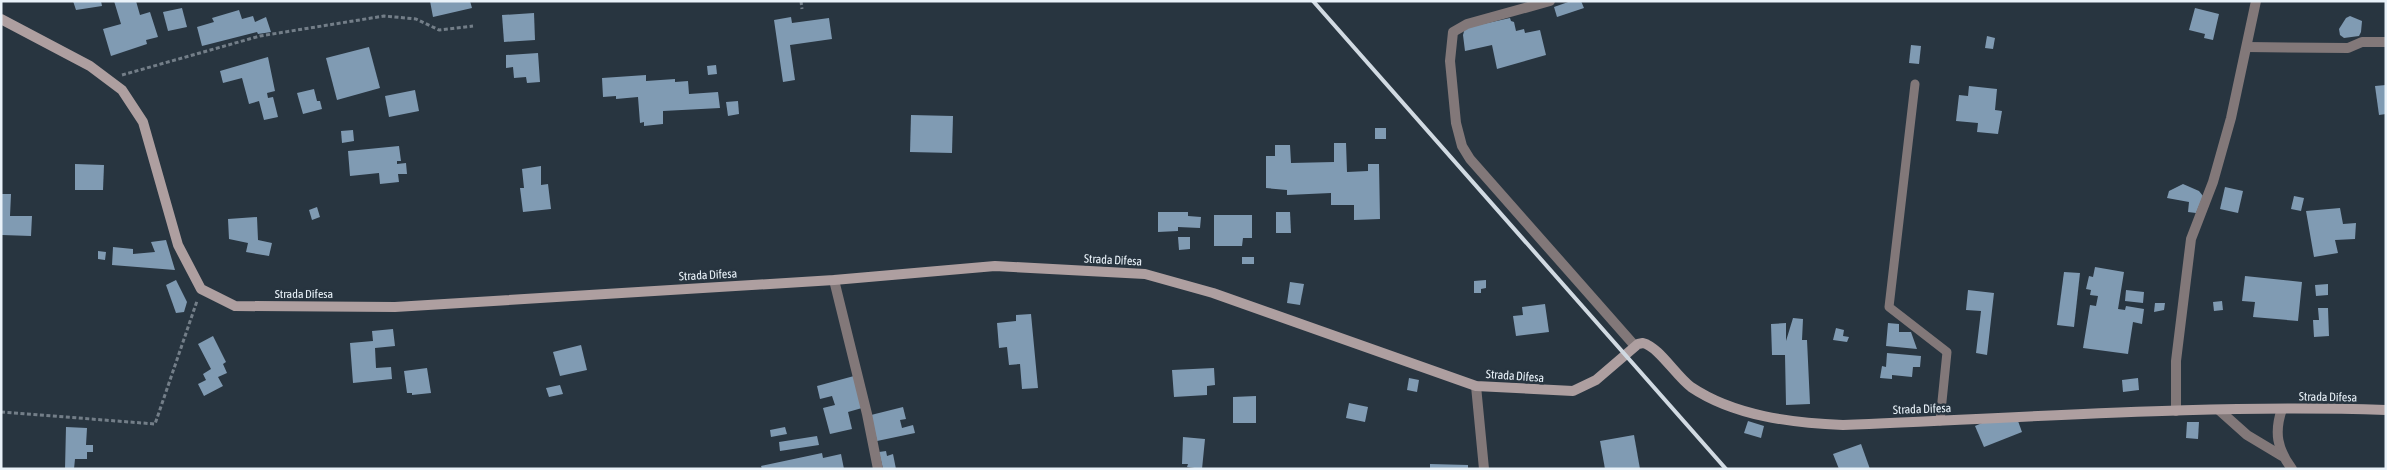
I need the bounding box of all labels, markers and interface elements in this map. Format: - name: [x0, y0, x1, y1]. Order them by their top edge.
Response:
- street label: Strada Difesa: [1083, 251, 1143, 269]
- street label: Strada Difesa: [678, 266, 738, 284]
- street label: Strada Difesa: [275, 287, 333, 301]
- street label: Strada Difesa: [1485, 367, 1545, 385]
- street label: Strada Difesa: [2299, 389, 2357, 405]
- street label: Strada Difesa: [1893, 401, 1951, 417]

